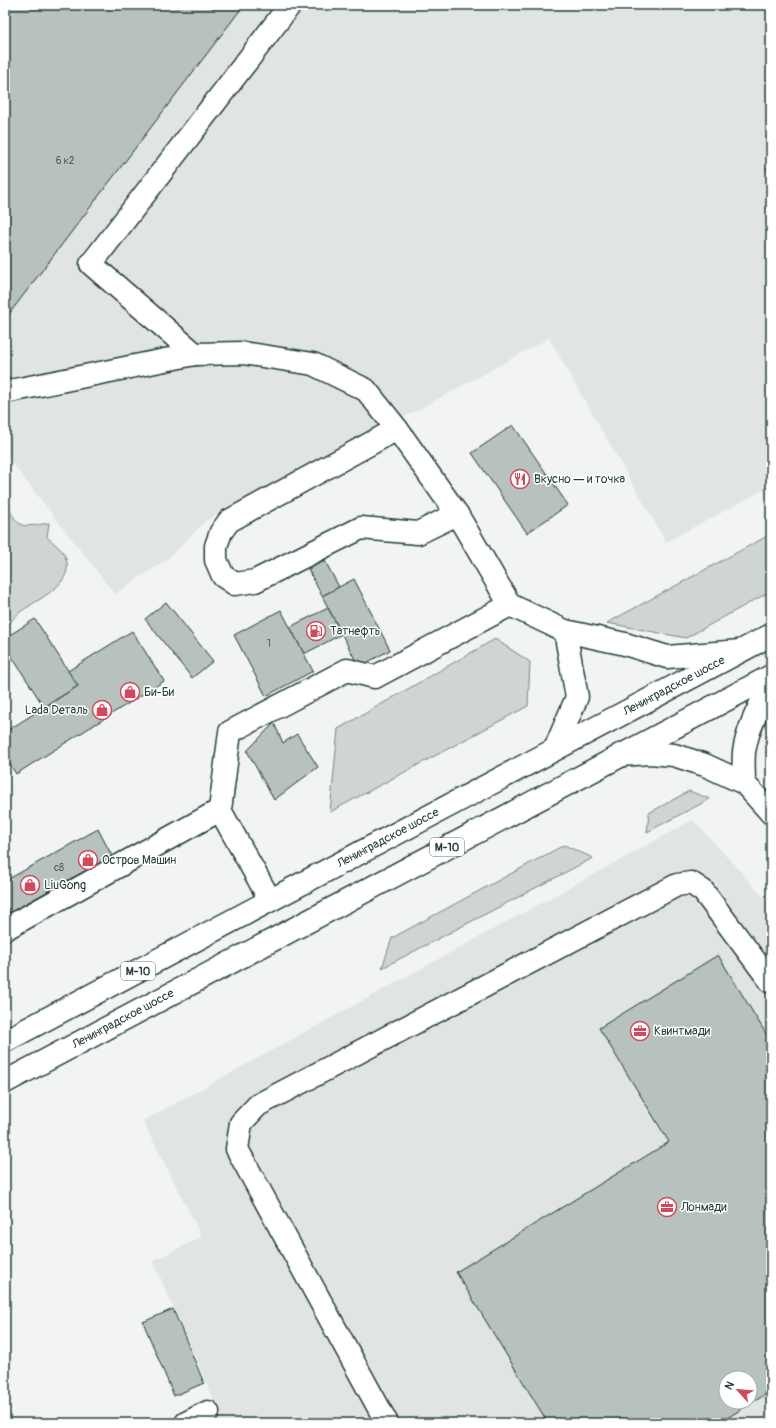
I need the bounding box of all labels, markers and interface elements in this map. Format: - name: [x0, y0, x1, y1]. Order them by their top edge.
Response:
- house number: 6 к2: [56, 155, 75, 167]
- restaurant icon: Вкусно — и точка: [509, 468, 531, 490]
- place label: Вкусно — и точка: [534, 472, 626, 487]
- fuel station icon: Татнефть: [305, 620, 327, 642]
- place label: Татнефть: [330, 624, 380, 639]
- house number: 1: [267, 638, 271, 650]
- street label: Ленинградское шоссе: [620, 653, 728, 720]
- shop icon: Би-Би: [119, 681, 141, 703]
- place label: Би-Би: [144, 685, 175, 700]
- shop icon: Lada Dеталь: [91, 699, 113, 721]
- place label: Lada Dеталь: [25, 703, 88, 718]
- street label: Ленинградское шоссе: [334, 805, 442, 872]
- road number: М-10: [430, 838, 464, 856]
- shop icon: Остров Машин: [77, 849, 99, 871]
- place label: Остров Машин: [102, 853, 176, 868]
- house number: с8: [54, 862, 64, 874]
- shop icon: LiuGong: [19, 874, 41, 896]
- place label: LiuGong: [44, 878, 86, 893]
- road number: М-10: [121, 962, 155, 980]
- street label: Ленинградское шоссе: [69, 986, 177, 1053]
- office icon: Квинтмади: [629, 1020, 651, 1042]
- place label: Квинтмади: [654, 1024, 711, 1039]
- office icon: Лонмади: [656, 1196, 678, 1218]
- place label: Лонмади: [680, 1200, 727, 1215]
- north arrow: [718, 1370, 758, 1410]
- text: N: [722, 1379, 737, 1392]

